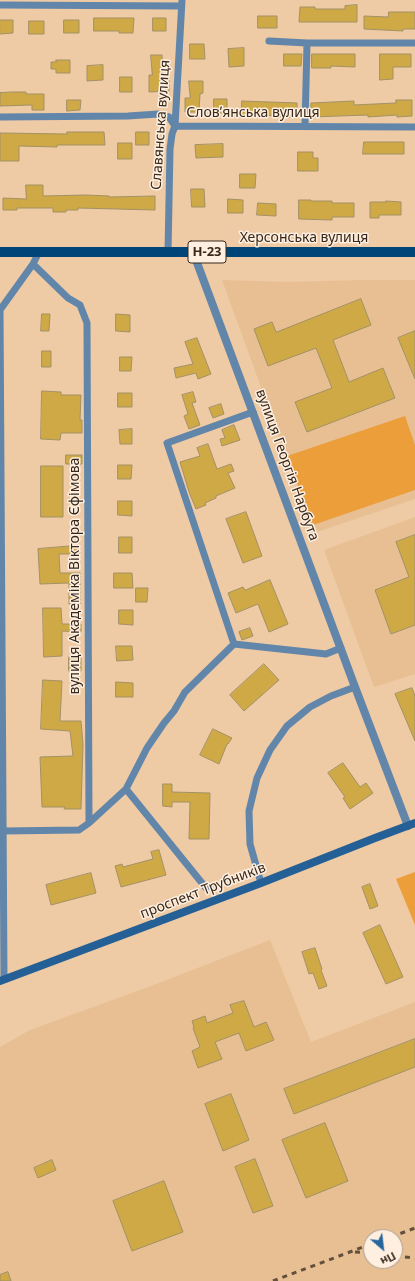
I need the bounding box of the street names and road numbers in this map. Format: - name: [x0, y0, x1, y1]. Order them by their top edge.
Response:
- street label: Славянська вулиця: [148, 59, 174, 191]
- street label: Словʼянська вулиця: [186, 105, 320, 121]
- street label: Херсонська вулиця: [240, 230, 368, 246]
- road number: Н-23: [188, 241, 226, 263]
- street label: вулиця Георгія Нарбута: [252, 387, 322, 543]
- street label: вулиця Академіка Віктора Єфімова: [67, 458, 83, 694]
- street label: проспект Трубників: [138, 859, 268, 923]

